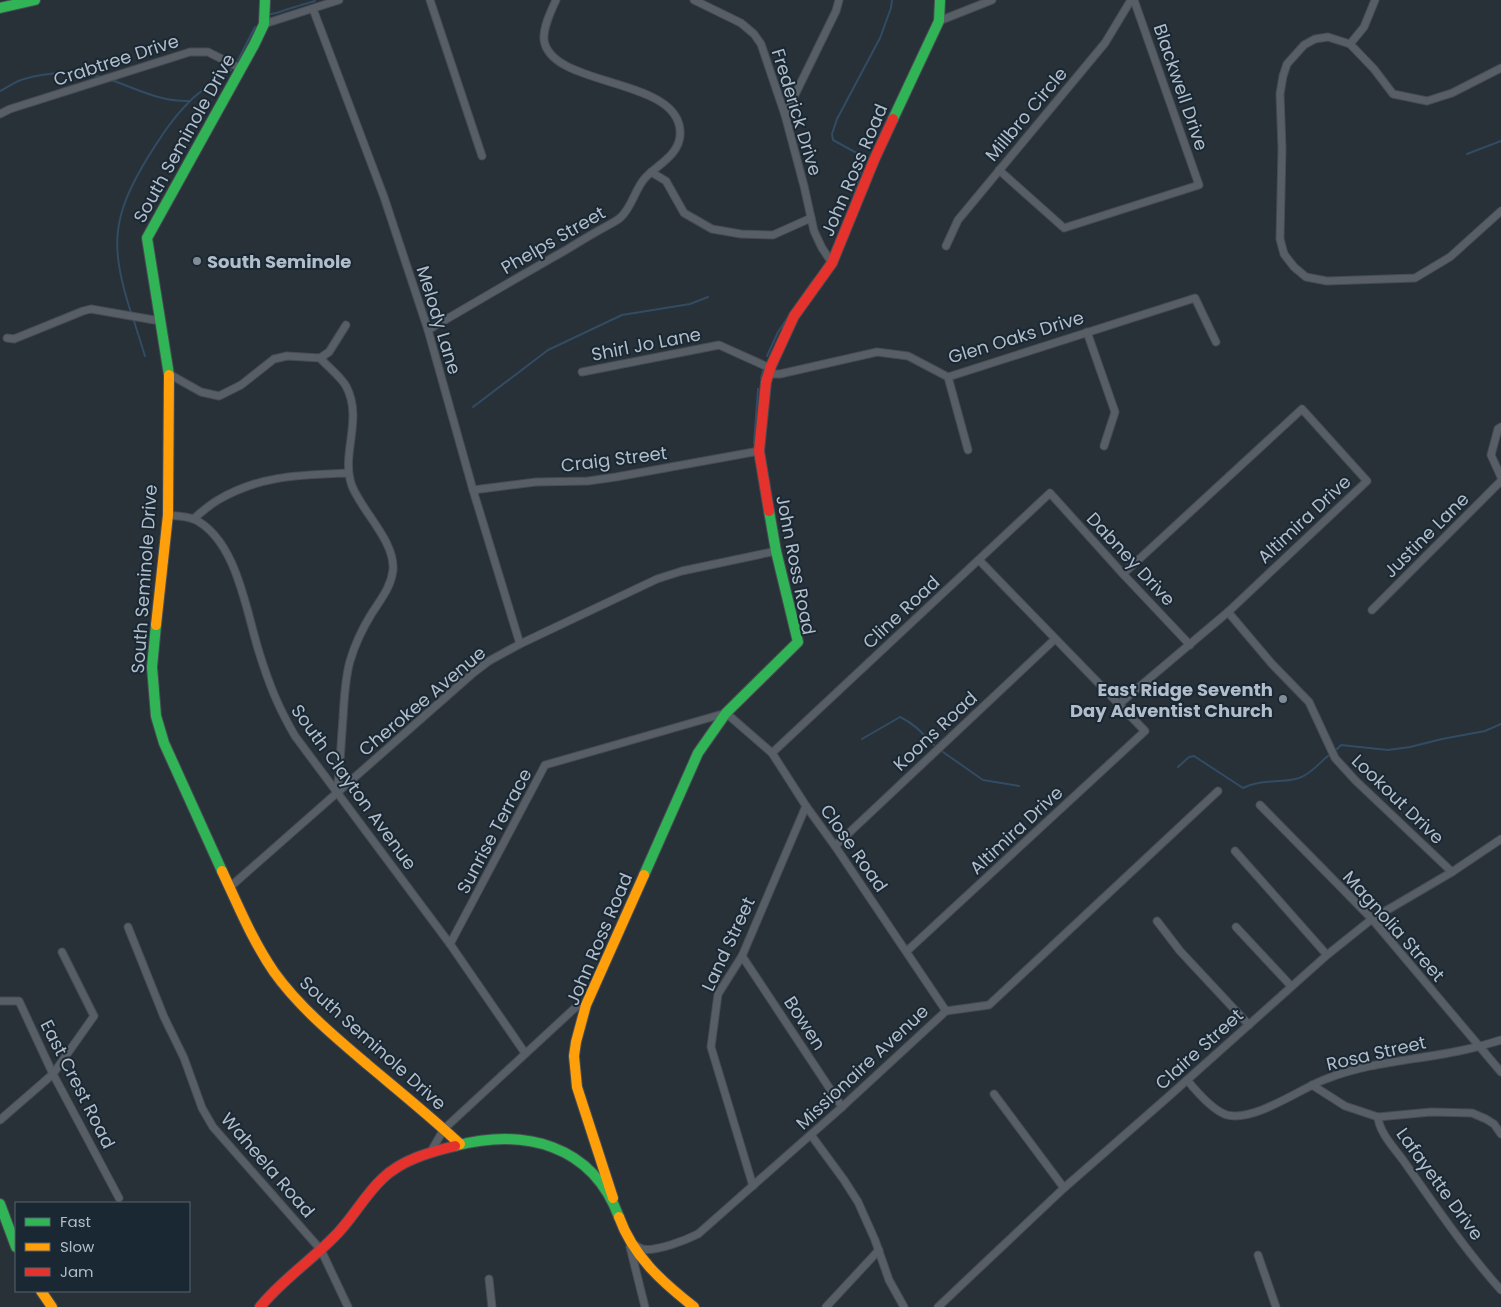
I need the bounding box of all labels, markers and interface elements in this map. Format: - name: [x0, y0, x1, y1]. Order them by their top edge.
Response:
- street label: Blackwell Drive: [1148, 20, 1214, 154]
- street label: Crabtree Drive: [50, 28, 182, 92]
- street label: Frederick Drive: [766, 45, 828, 179]
- street label: South Seminole Drive: [127, 49, 241, 227]
- street label: Millbro Circle: [979, 62, 1073, 166]
- street label: John Ross Road: [815, 100, 893, 240]
- street label: Phelps Street: [496, 200, 610, 280]
- place label: South Seminole: [207, 249, 351, 274]
- marker: South Seminole: [191, 255, 203, 267]
- street label: Melody Lane: [411, 263, 467, 377]
- street label: Glen Oaks Drive: [945, 304, 1087, 370]
- street label: Shirl Jo Lane: [589, 321, 703, 367]
- street label: Craig Street: [559, 440, 669, 478]
- street label: Altimira Drive: [1252, 469, 1356, 569]
- street label: South Seminole Drive: [125, 483, 163, 675]
- street label: Justine Lane: [1378, 487, 1474, 583]
- street label: John Ross Road: [770, 493, 822, 637]
- street label: Dabney Drive: [1081, 507, 1181, 611]
- street label: Cline Road: [857, 570, 945, 654]
- street label: Cherokee Avenue: [353, 640, 491, 762]
- place label: East Ridge Seventh Day Adventist Church: [1070, 677, 1273, 723]
- street label: Koons Road: [888, 686, 982, 776]
- marker: East Ridge Seventh Day Adventist Church: [1277, 693, 1289, 705]
- street label: South Clayton Avenue: [285, 699, 423, 875]
- street label: Lookout Drive: [1346, 748, 1450, 850]
- street label: Sunrise Terrace: [450, 764, 538, 898]
- street label: Altimira Drive: [964, 780, 1068, 880]
- street label: Close Road: [815, 799, 893, 897]
- street label: Magnolia Street: [1337, 865, 1451, 987]
- street label: John Ross Road: [560, 869, 638, 1009]
- street label: Land Street: [695, 893, 761, 995]
- street label: South Seminole Drive: [294, 970, 452, 1116]
- street label: Bowen: [778, 991, 832, 1055]
- street label: Missionaire Avenue: [790, 999, 934, 1135]
- street label: Claire Street: [1150, 1003, 1248, 1095]
- street label: East Crest Road: [35, 1015, 121, 1153]
- street label: Rosa Street: [1324, 1029, 1428, 1077]
- street label: Waheela Road: [215, 1107, 321, 1223]
- street label: Lafayette Drive: [1391, 1123, 1489, 1245]
- legend: [15, 1202, 190, 1292]
- text: Fast: [60, 1211, 91, 1232]
- text: Slow: [60, 1236, 95, 1257]
- text: Jam: [60, 1261, 94, 1282]

